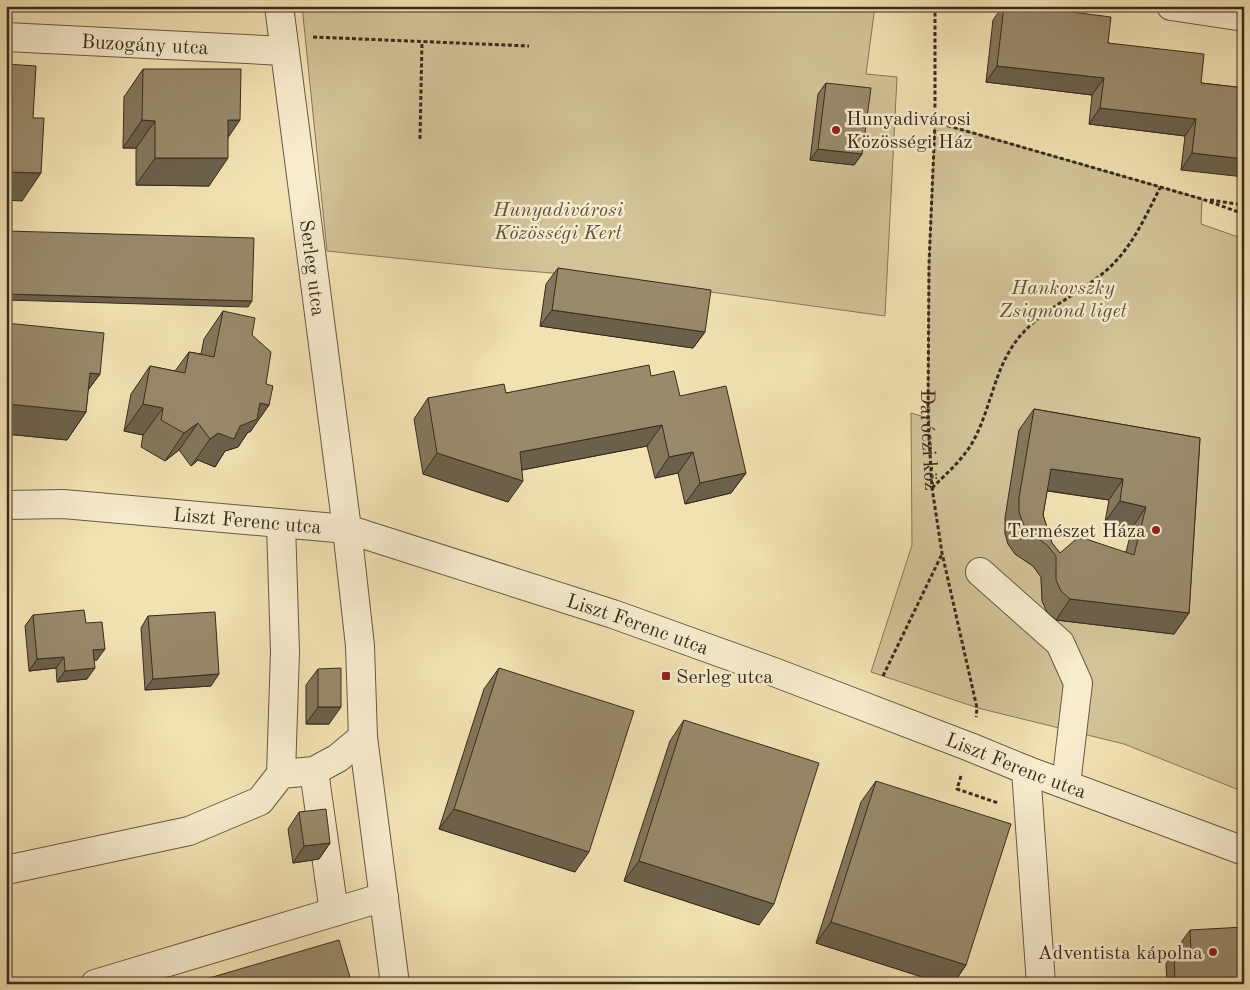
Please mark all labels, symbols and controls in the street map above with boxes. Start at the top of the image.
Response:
street label: Buzogány utca [81,33,209,59]
place label: Hunyadivárosi Közösségi Ház [846,110,973,153]
marker: Hunyadivárosi Közösségi Ház [830,124,842,136]
park label: Hunyadivárosi Közösségi Kert [492,201,623,244]
street label: Serleg utca [295,219,327,318]
park label: Hankovszky Zsigmond liget [999,279,1128,322]
street label: Daróczi köz [916,389,940,491]
street label: Liszt Ferenc utca [172,506,322,539]
place label: Természet Háza [1007,522,1146,542]
marker: Természet Háza [1150,524,1162,536]
street label: Liszt Ferenc utca [564,592,711,660]
place label: Serleg utca [676,668,773,688]
marker: Serleg utca [660,670,672,682]
street label: Liszt Ferenc utca [942,731,1089,803]
place label: Adventista kápolna [1037,944,1203,964]
marker: Adventista kápolna [1207,946,1219,958]

